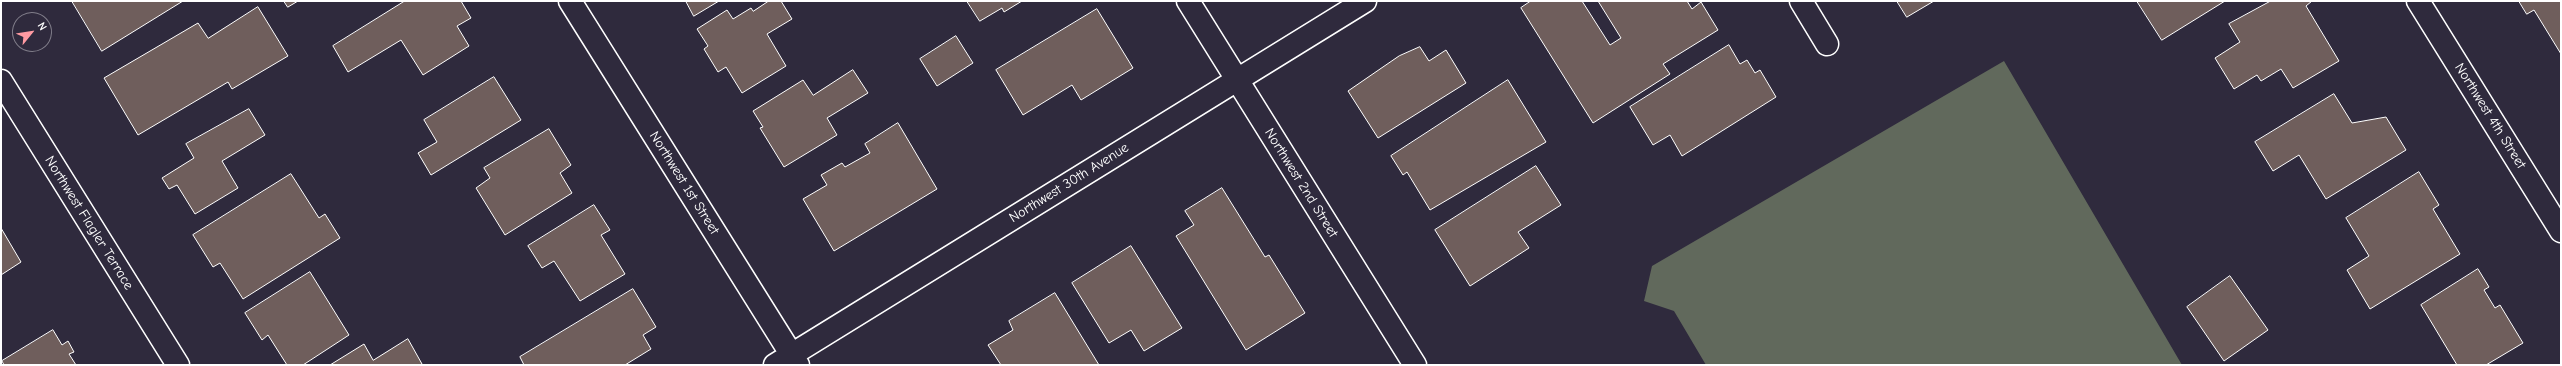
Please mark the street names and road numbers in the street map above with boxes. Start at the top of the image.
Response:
street label: Northwest 4th Street [2451,60,2529,172]
street label: Northwest 2nd Street [1261,125,1341,241]
street label: Northwest 1st Street [645,128,723,238]
street label: Northwest 30th Avenue [1006,139,1132,227]
street label: Northwest Flagler Terrace [41,153,137,293]

